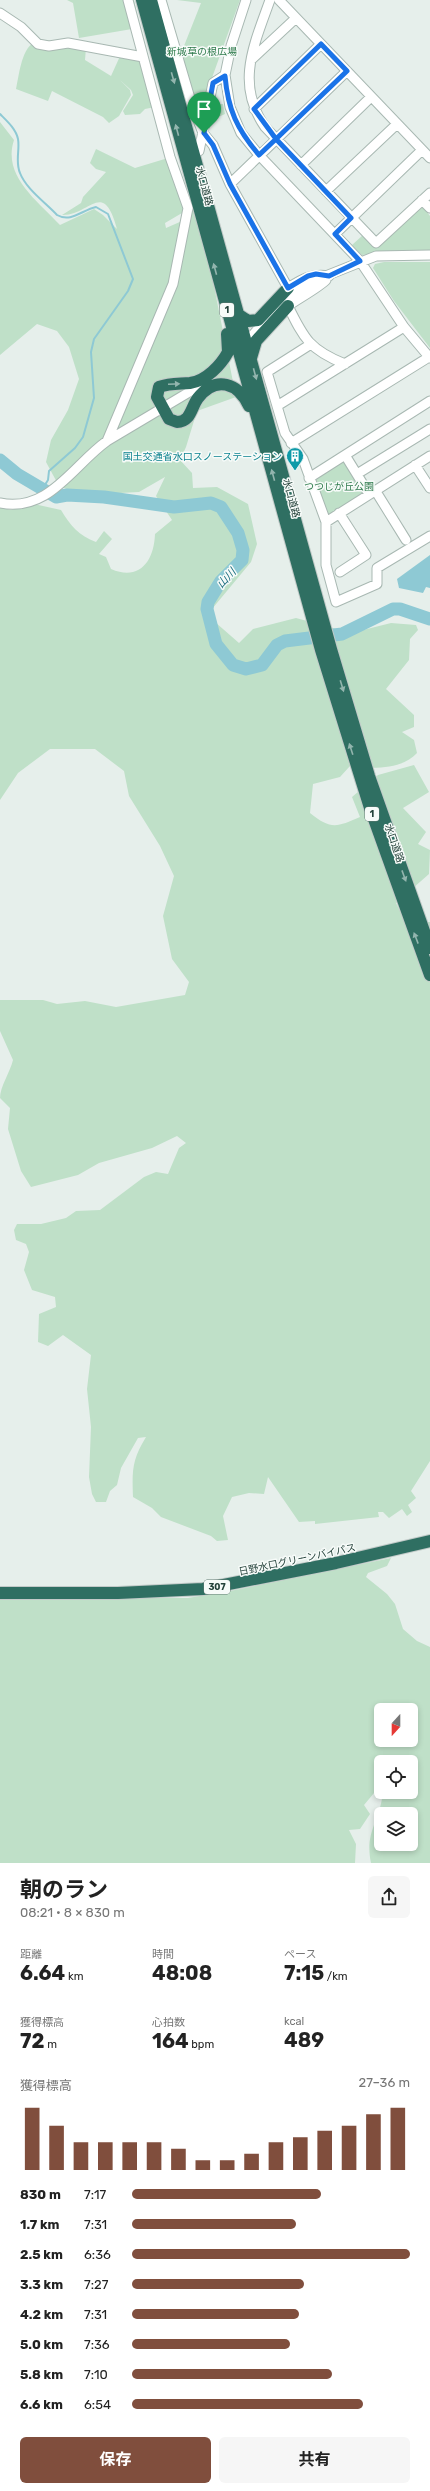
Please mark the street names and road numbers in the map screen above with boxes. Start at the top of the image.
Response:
street label: 水口道路 [193,165,215,207]
road number: 1 [220,303,234,317]
street label: 水口道路 [280,477,302,519]
road number: 1 [365,807,379,821]
street label: 水口道路 [382,822,406,864]
street label: 日野水口グリーンバイパス [238,1542,357,1578]
road number: 307 [204,1580,230,1594]

